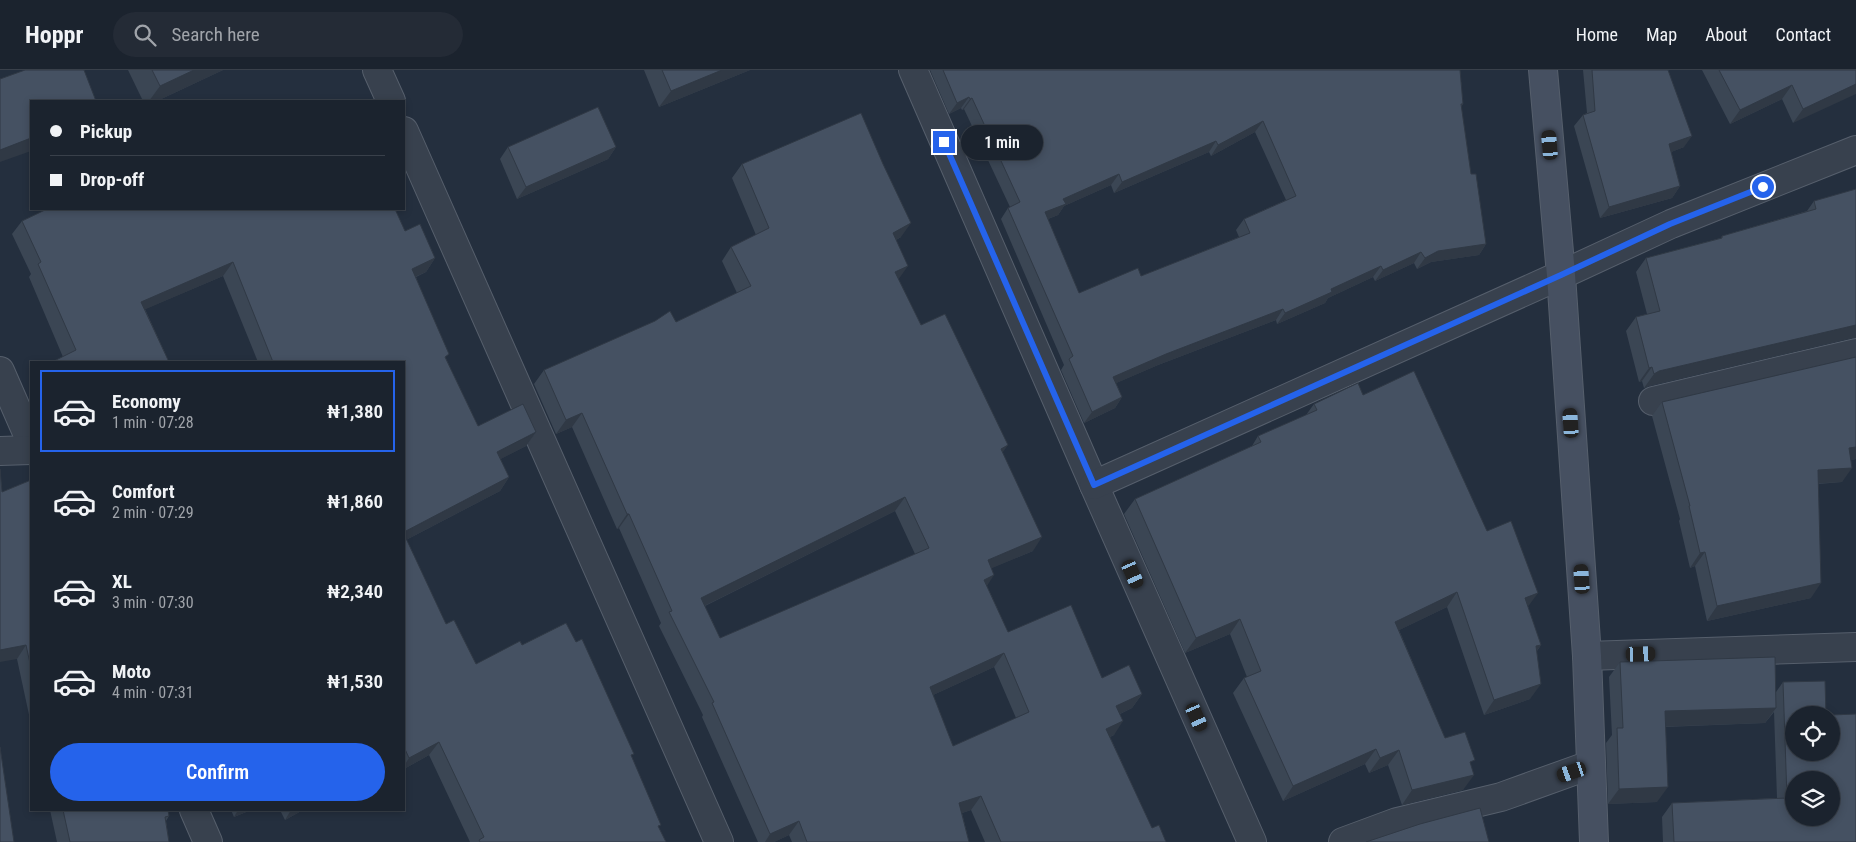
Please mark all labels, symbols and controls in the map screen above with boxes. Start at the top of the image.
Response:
search box [113,12,463,57]
text: Hoppr [25,21,83,49]
icon: search [131,21,159,49]
text: Search here [171,23,260,46]
text: Home [1576,24,1618,45]
text: Map [1646,24,1677,45]
text: About [1705,24,1747,45]
text: Contact [1775,24,1831,45]
text: Pickup [80,120,132,143]
callout: 1 min [962,124,1044,160]
car [1541,129,1558,161]
route end [933,131,955,153]
text: 1 min [984,133,1020,152]
text: Drop-off [80,168,144,191]
route start [1752,176,1774,198]
icon: car [52,389,97,434]
text: Economy [112,390,181,413]
text: ₦1,380 [327,400,383,423]
car [1562,408,1579,438]
text: 1 min · 07:28 [112,413,194,432]
icon: car [52,479,97,524]
text: Comfort [112,480,175,503]
text: ₦1,860 [327,490,383,513]
text: 2 min · 07:29 [112,503,194,522]
car [1120,557,1145,591]
car [1573,564,1590,594]
icon: car [52,569,97,614]
text: XL [112,570,132,593]
text: ₦2,340 [327,580,383,603]
text: 3 min · 07:30 [112,593,194,612]
car [1625,646,1656,662]
icon: car [52,659,97,704]
text: Moto [112,660,151,683]
text: ₦1,530 [327,670,383,693]
text: 4 min · 07:31 [112,683,194,702]
car [1184,700,1209,734]
map controls [1785,706,1840,826]
button: locate [1785,706,1840,761]
button: Confirm [50,743,385,801]
car [1555,760,1588,784]
button: layers [1785,771,1840,826]

